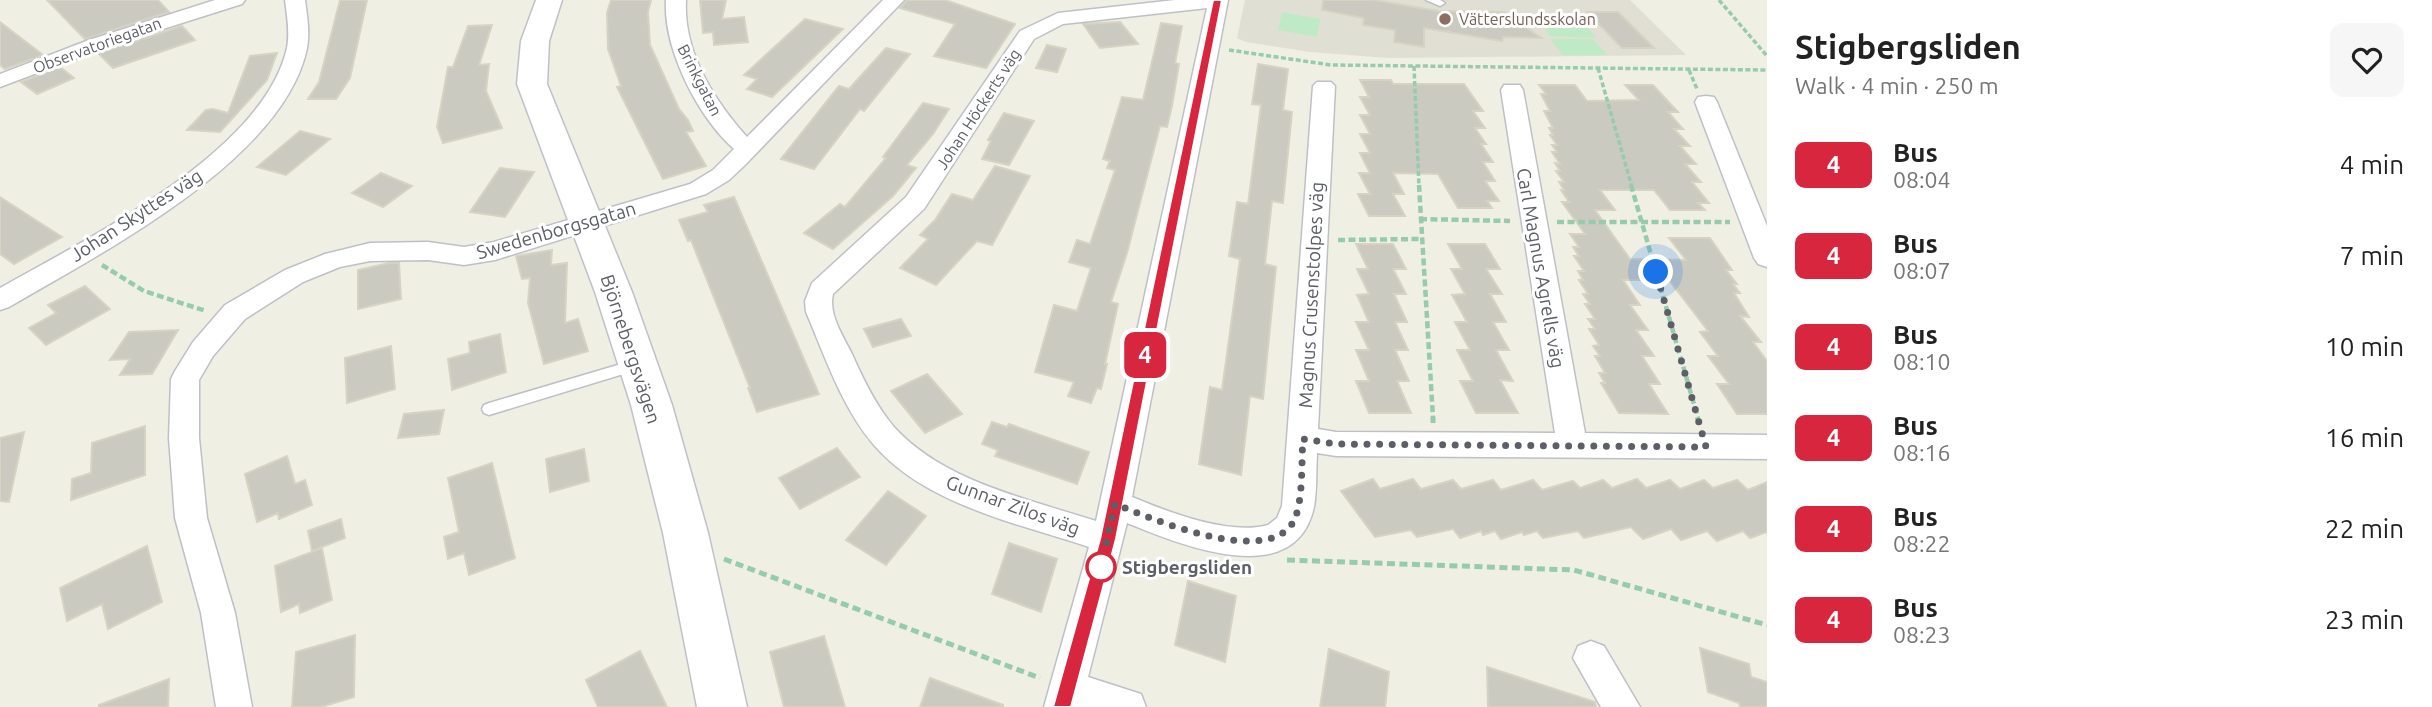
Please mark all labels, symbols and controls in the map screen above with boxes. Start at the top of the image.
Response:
place label: Vätterslundsskolan [1459,10,1596,28]
marker: Vätterslundsskolan [1437,11,1453,27]
street label: Observatoriegatan [30,13,164,77]
button: heart [2330,23,2404,97]
text: Stigbergsliden [1795,28,2021,65]
street label: Brinkgatan [674,41,726,119]
street label: Johan Höckerts väg [932,45,1024,173]
text: Walk · 4 min · 250 m [1795,73,1999,98]
text: Bus [1893,138,1938,167]
text: 4 min [2340,150,2404,179]
text: 4 [1827,151,1840,178]
street label: Johan Skyttes väg [66,164,206,266]
street label: Carl Magnus Agrells väg [1513,166,1569,370]
text: 08:04 [1893,167,1951,192]
street label: Magnus Crusenstolpes väg [1294,181,1328,409]
street label: Swedenborgsgatan [474,197,638,263]
text: Bus [1893,229,1938,258]
text: 7 min [2340,241,2404,270]
text: 4 [1827,242,1840,269]
your location [1638,254,1673,289]
text: 08:07 [1893,258,1951,283]
street label: Björnebergsvägen [597,272,665,426]
text: Bus [1893,320,1938,349]
line badge: 4 [1122,332,1168,378]
text: 10 min [2325,332,2404,361]
text: 4 [1827,333,1840,360]
text: 4 [1138,341,1152,368]
text: 08:10 [1893,349,1951,374]
text: Bus [1893,411,1938,440]
text: 16 min [2325,423,2404,452]
text: 4 [1827,424,1840,451]
text: 08:16 [1893,440,1951,465]
street label: Gunnar Zilos väg [943,471,1083,539]
text: Bus [1893,502,1938,531]
text: 22 min [2325,514,2404,543]
text: 4 [1827,515,1840,542]
text: 08:22 [1893,531,1951,556]
marker: Stigbergsliden [1086,552,1116,582]
place label: Stigbergsliden [1122,556,1252,578]
text: Bus [1893,593,1938,622]
text: 23 min [2325,605,2404,634]
text: 4 [1827,606,1840,633]
text: 08:23 [1893,622,1951,647]

